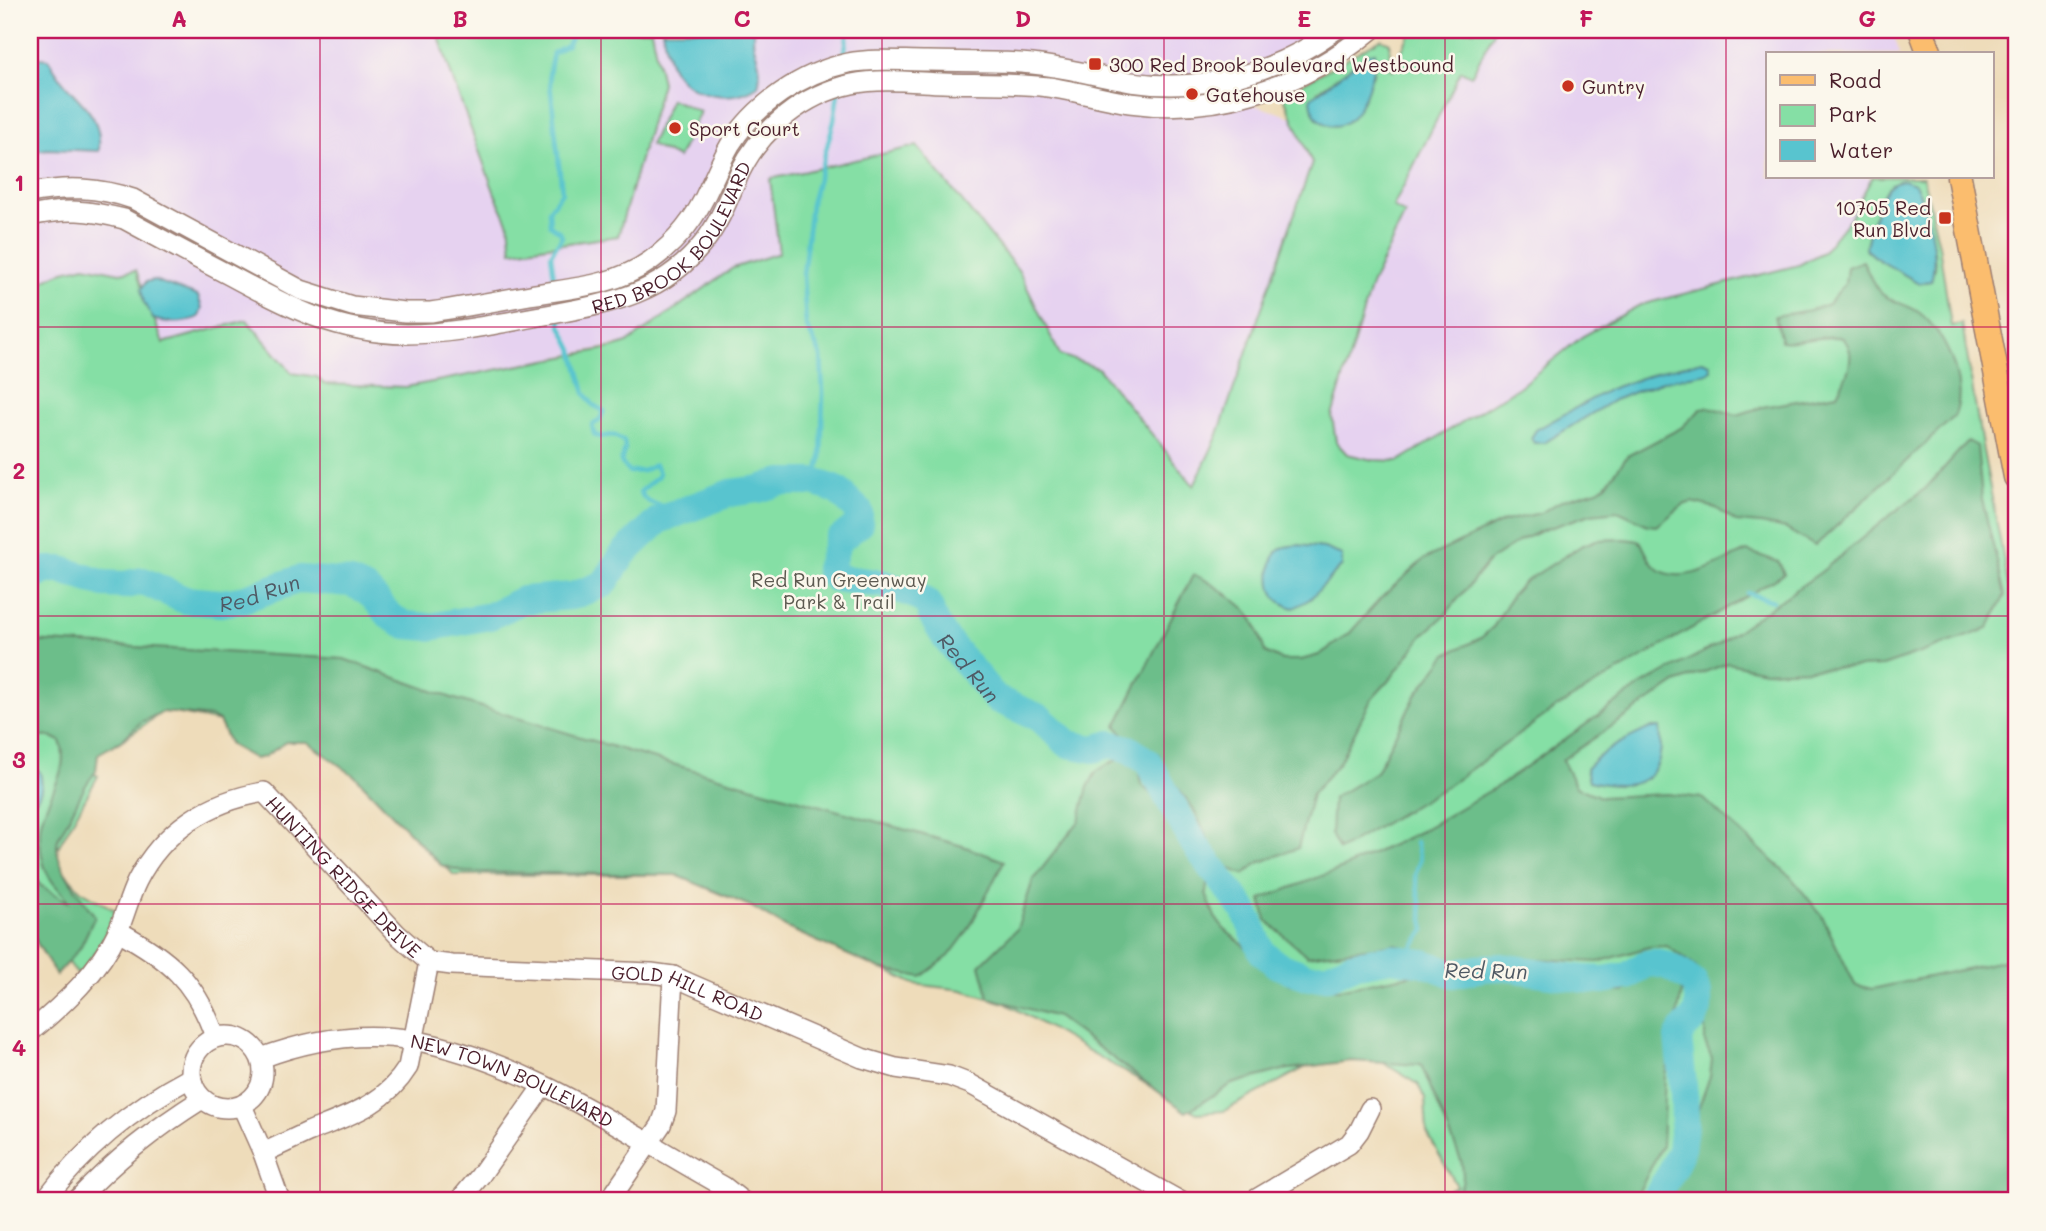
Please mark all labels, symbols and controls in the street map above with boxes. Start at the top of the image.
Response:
text: A [171,3,187,33]
text: B [452,3,468,33]
text: C [733,3,751,33]
text: D [1015,3,1031,33]
text: E [1297,3,1311,33]
text: F [1579,3,1593,33]
text: G [1858,3,1876,33]
place label: 300 Red Brook Boulevard Westbound [1109,52,1454,77]
legend [1766,52,1994,178]
marker: 300 Red Brook Boulevard Westbound [1087,56,1103,72]
text: Road [1829,66,1881,93]
place label: Guntry [1582,74,1645,99]
marker: Guntry [1560,78,1576,94]
place label: Gatehouse [1206,82,1305,107]
marker: Gatehouse [1184,86,1200,102]
text: Park [1829,100,1877,127]
place label: Sport Court [689,116,800,141]
marker: Sport Court [667,120,683,136]
text: Water [1829,136,1893,163]
street label: RED BROOK BOULEVARD [589,156,756,318]
text: 1 [14,167,24,197]
place label: 10705 Red Run Blvd [1835,195,1931,242]
marker: 10705 Red Run Blvd [1937,210,1953,226]
text: 2 [13,455,25,485]
water label: Red Run [217,567,303,617]
park label: Red Run Greenway Park & Trail [751,567,927,614]
water label: Red Run [933,627,1006,708]
text: 3 [12,744,26,774]
street label: HUNTING RIDGE DRIVE [261,790,427,963]
water label: Red Run [1444,956,1528,984]
street label: GOLD HILL ROAD [611,959,768,1027]
street label: NEW TOWN BOULEVARD [409,1027,618,1133]
text: 4 [12,1032,26,1062]

